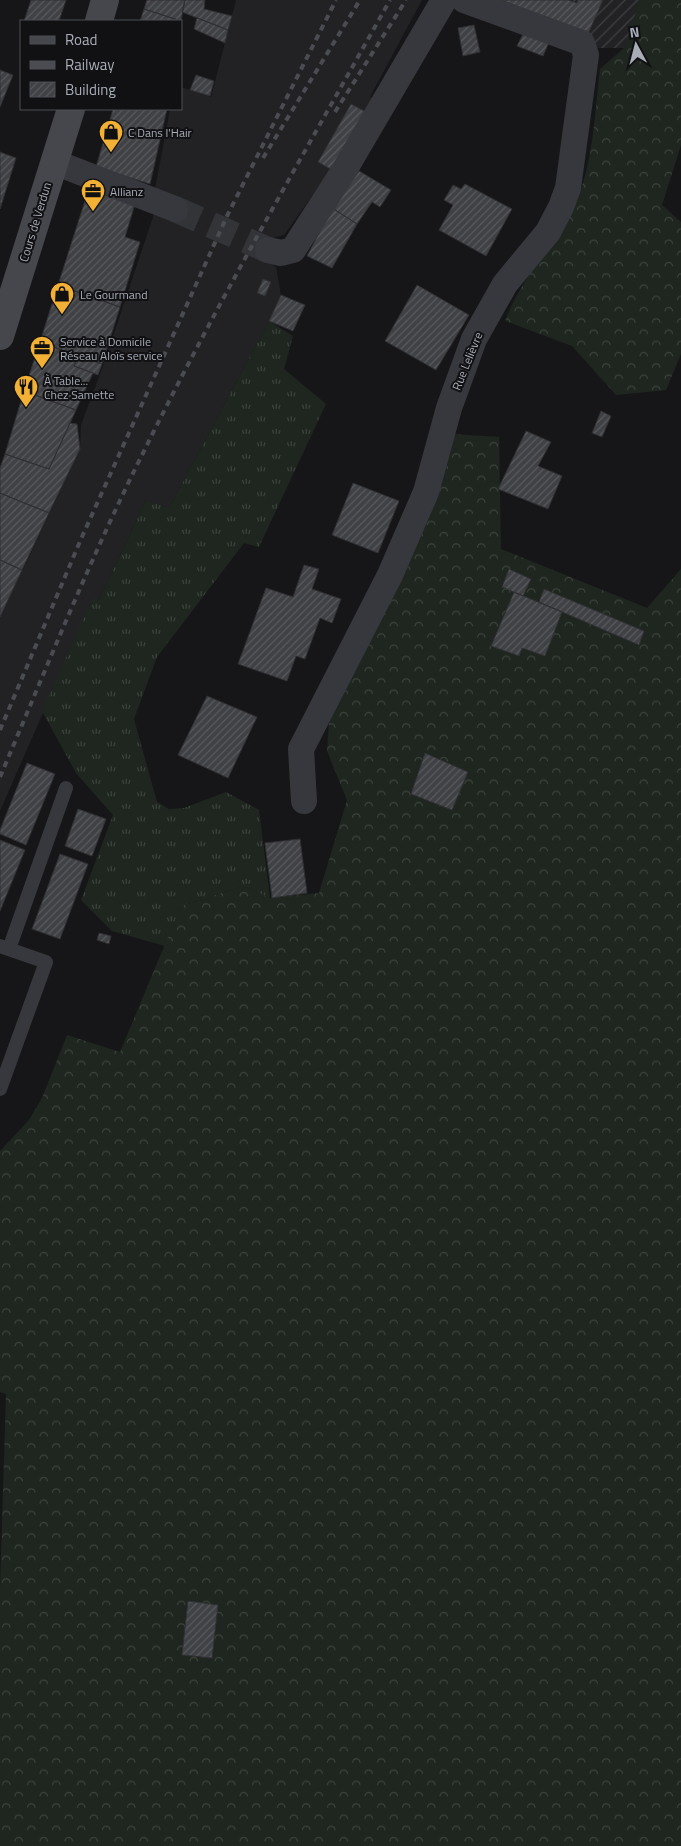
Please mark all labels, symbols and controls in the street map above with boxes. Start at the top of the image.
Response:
legend [20,20,182,110]
north arrow [611,20,661,70]
text: N [628,21,640,43]
text: Road [65,28,97,51]
text: Railway [65,53,115,76]
text: Building [65,78,116,101]
shop icon: C Dans l'Hair [98,119,124,153]
place label: C Dans l'Hair [128,123,192,142]
office icon: Allianz [80,178,106,212]
street label: Cours de Verdun [14,180,56,264]
place label: Allianz [110,182,143,201]
shop icon: Le Gourmand [49,281,75,315]
place label: Le Gourmand [80,285,147,304]
street label: Rue Lelièvre [447,329,487,393]
place label: Service à Domicile Réseau Aloïs service [60,332,163,365]
office icon: Service à Domicile Réseau Aloïs service [29,335,55,369]
place label: À Table... Chez Samette [44,371,114,404]
restaurant icon: À Table... Chez Samette [13,374,39,408]

